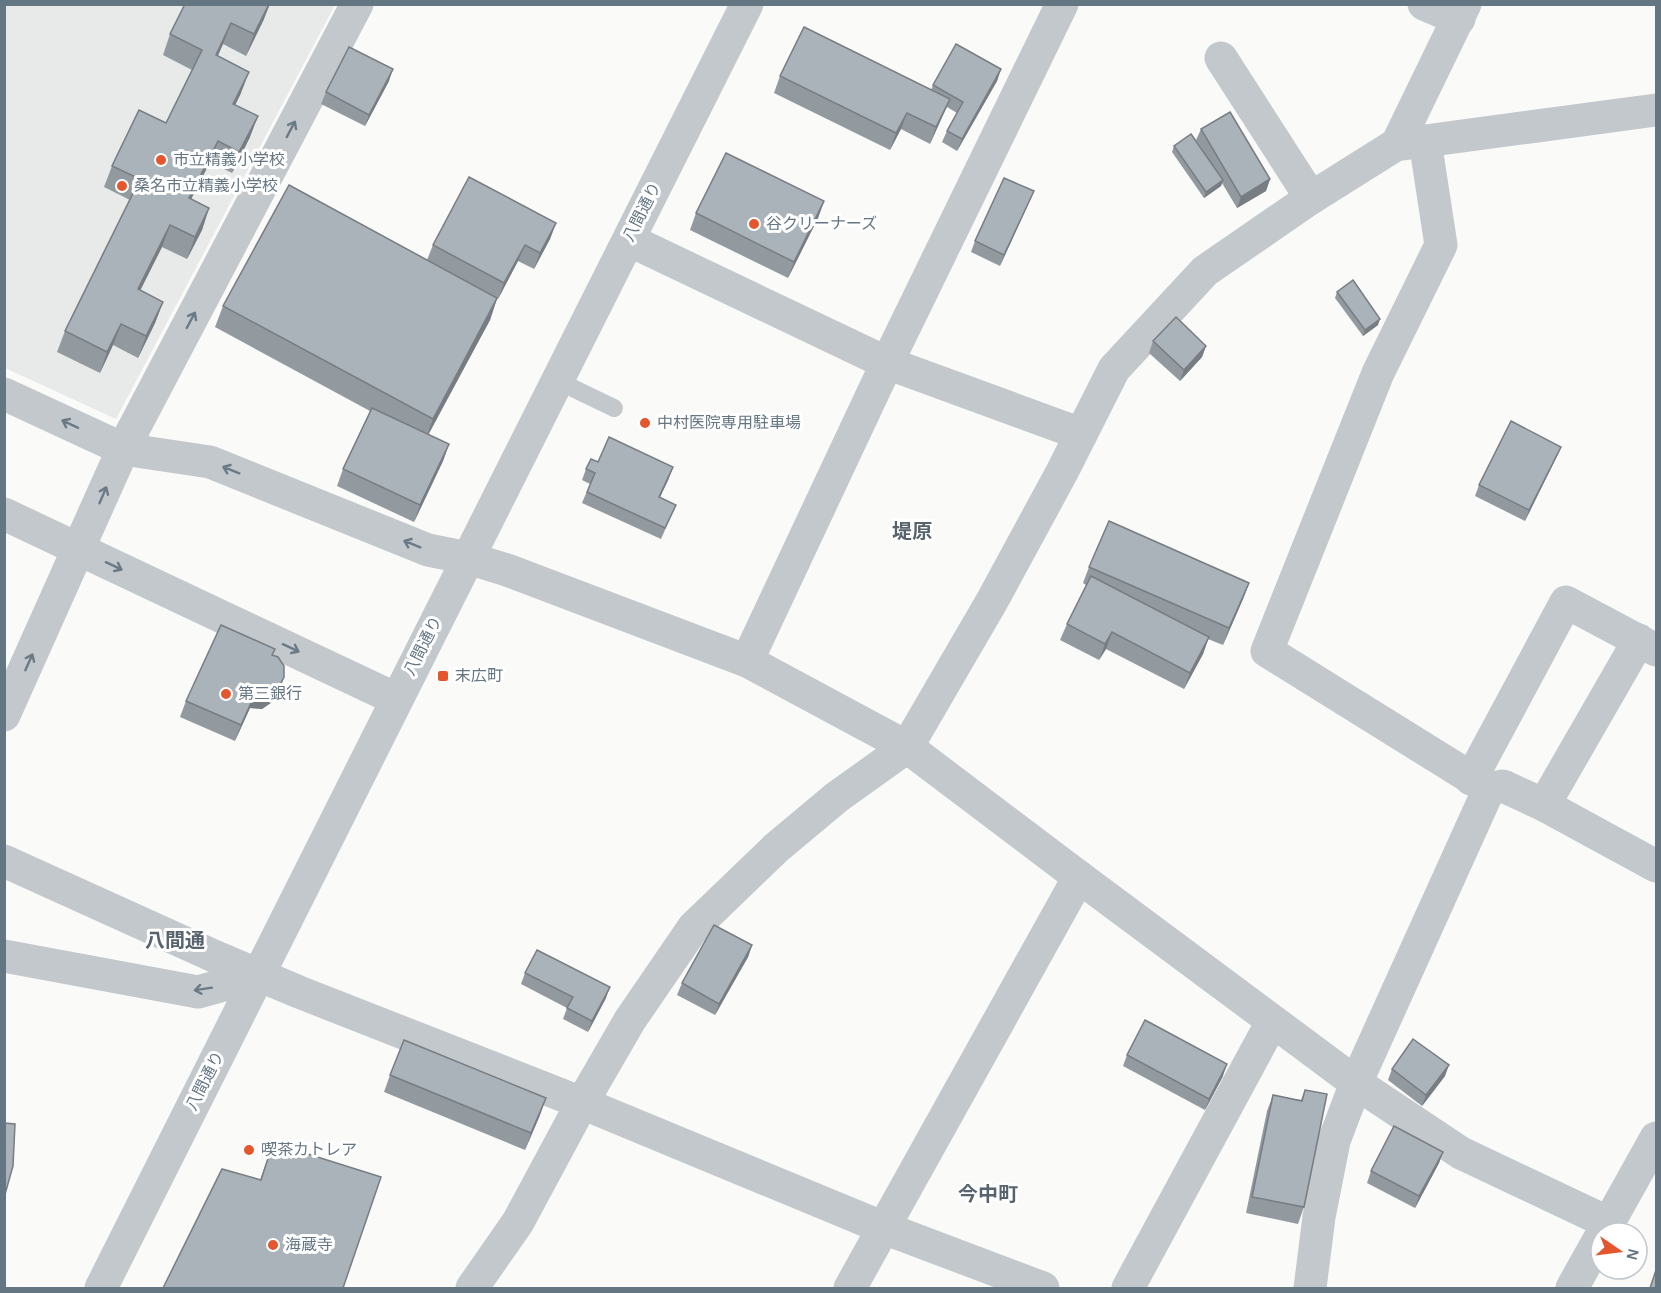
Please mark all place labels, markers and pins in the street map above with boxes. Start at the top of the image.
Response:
place label: 市立精義小学校 [173,151,285,168]
marker: 市立精義小学校 [154,153,168,167]
place label: 桑名市立精義小学校 [134,177,278,194]
marker: 桑名市立精義小学校 [115,179,129,193]
place label: 谷クリーナーズ [766,215,877,232]
marker: 谷クリーナーズ [747,217,761,231]
place label: 中村医院専用駐車場 [657,414,801,431]
marker: 中村医院専用駐車場 [638,416,652,430]
place label: 末広町 [455,668,503,684]
marker: 末広町 [436,669,450,683]
place label: 第三銀行 [238,685,302,702]
marker: 第三銀行 [219,687,233,701]
place label: 喫茶カトレア [261,1142,357,1158]
marker: 喫茶カトレア [242,1143,256,1157]
place label: 海蔵寺 [285,1236,333,1253]
marker: 海蔵寺 [266,1238,280,1252]

